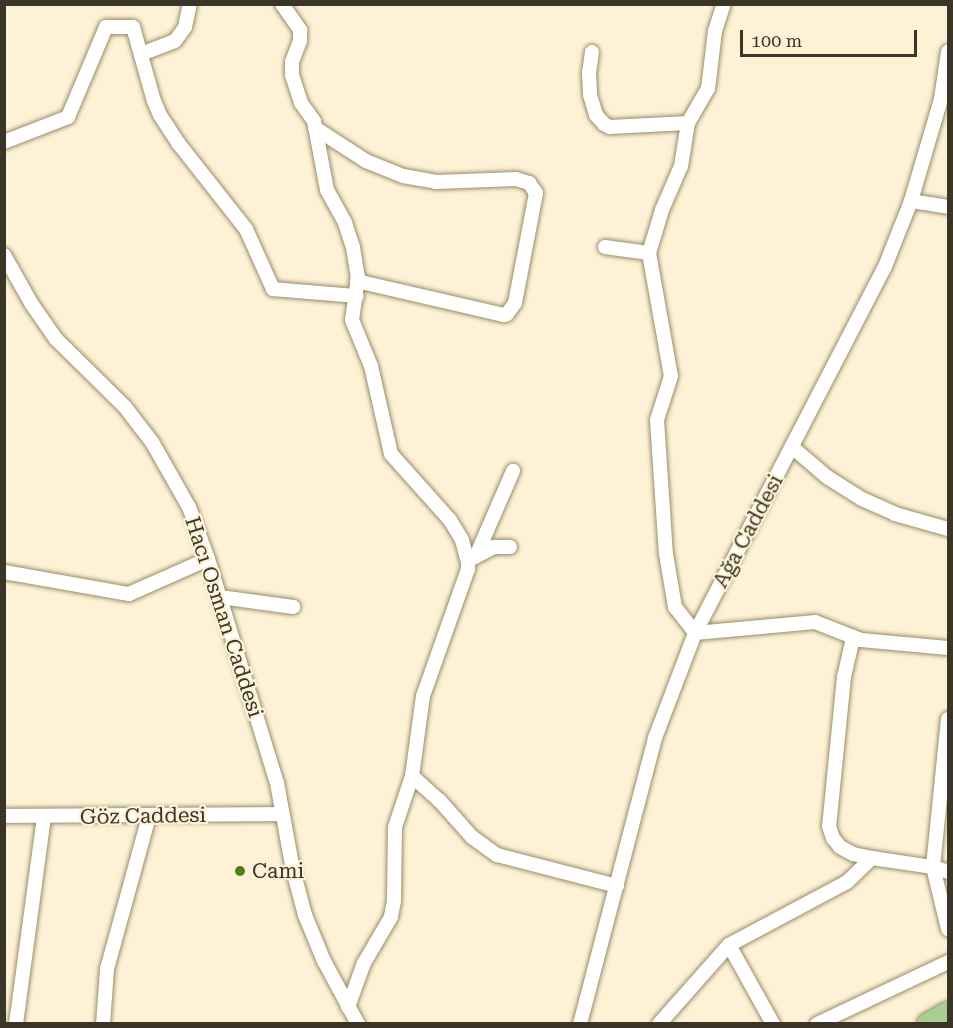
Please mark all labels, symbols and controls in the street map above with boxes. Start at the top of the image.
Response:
scale bar [743,18,920,56]
text: 100 m [751,30,802,51]
street label: Ağa Caddesi [708,470,788,592]
street label: Hacı Osman Caddesi [180,513,268,721]
street label: Göz Caddesi [80,802,206,830]
place label: Cami [252,858,304,884]
marker: Cami [233,864,247,878]

